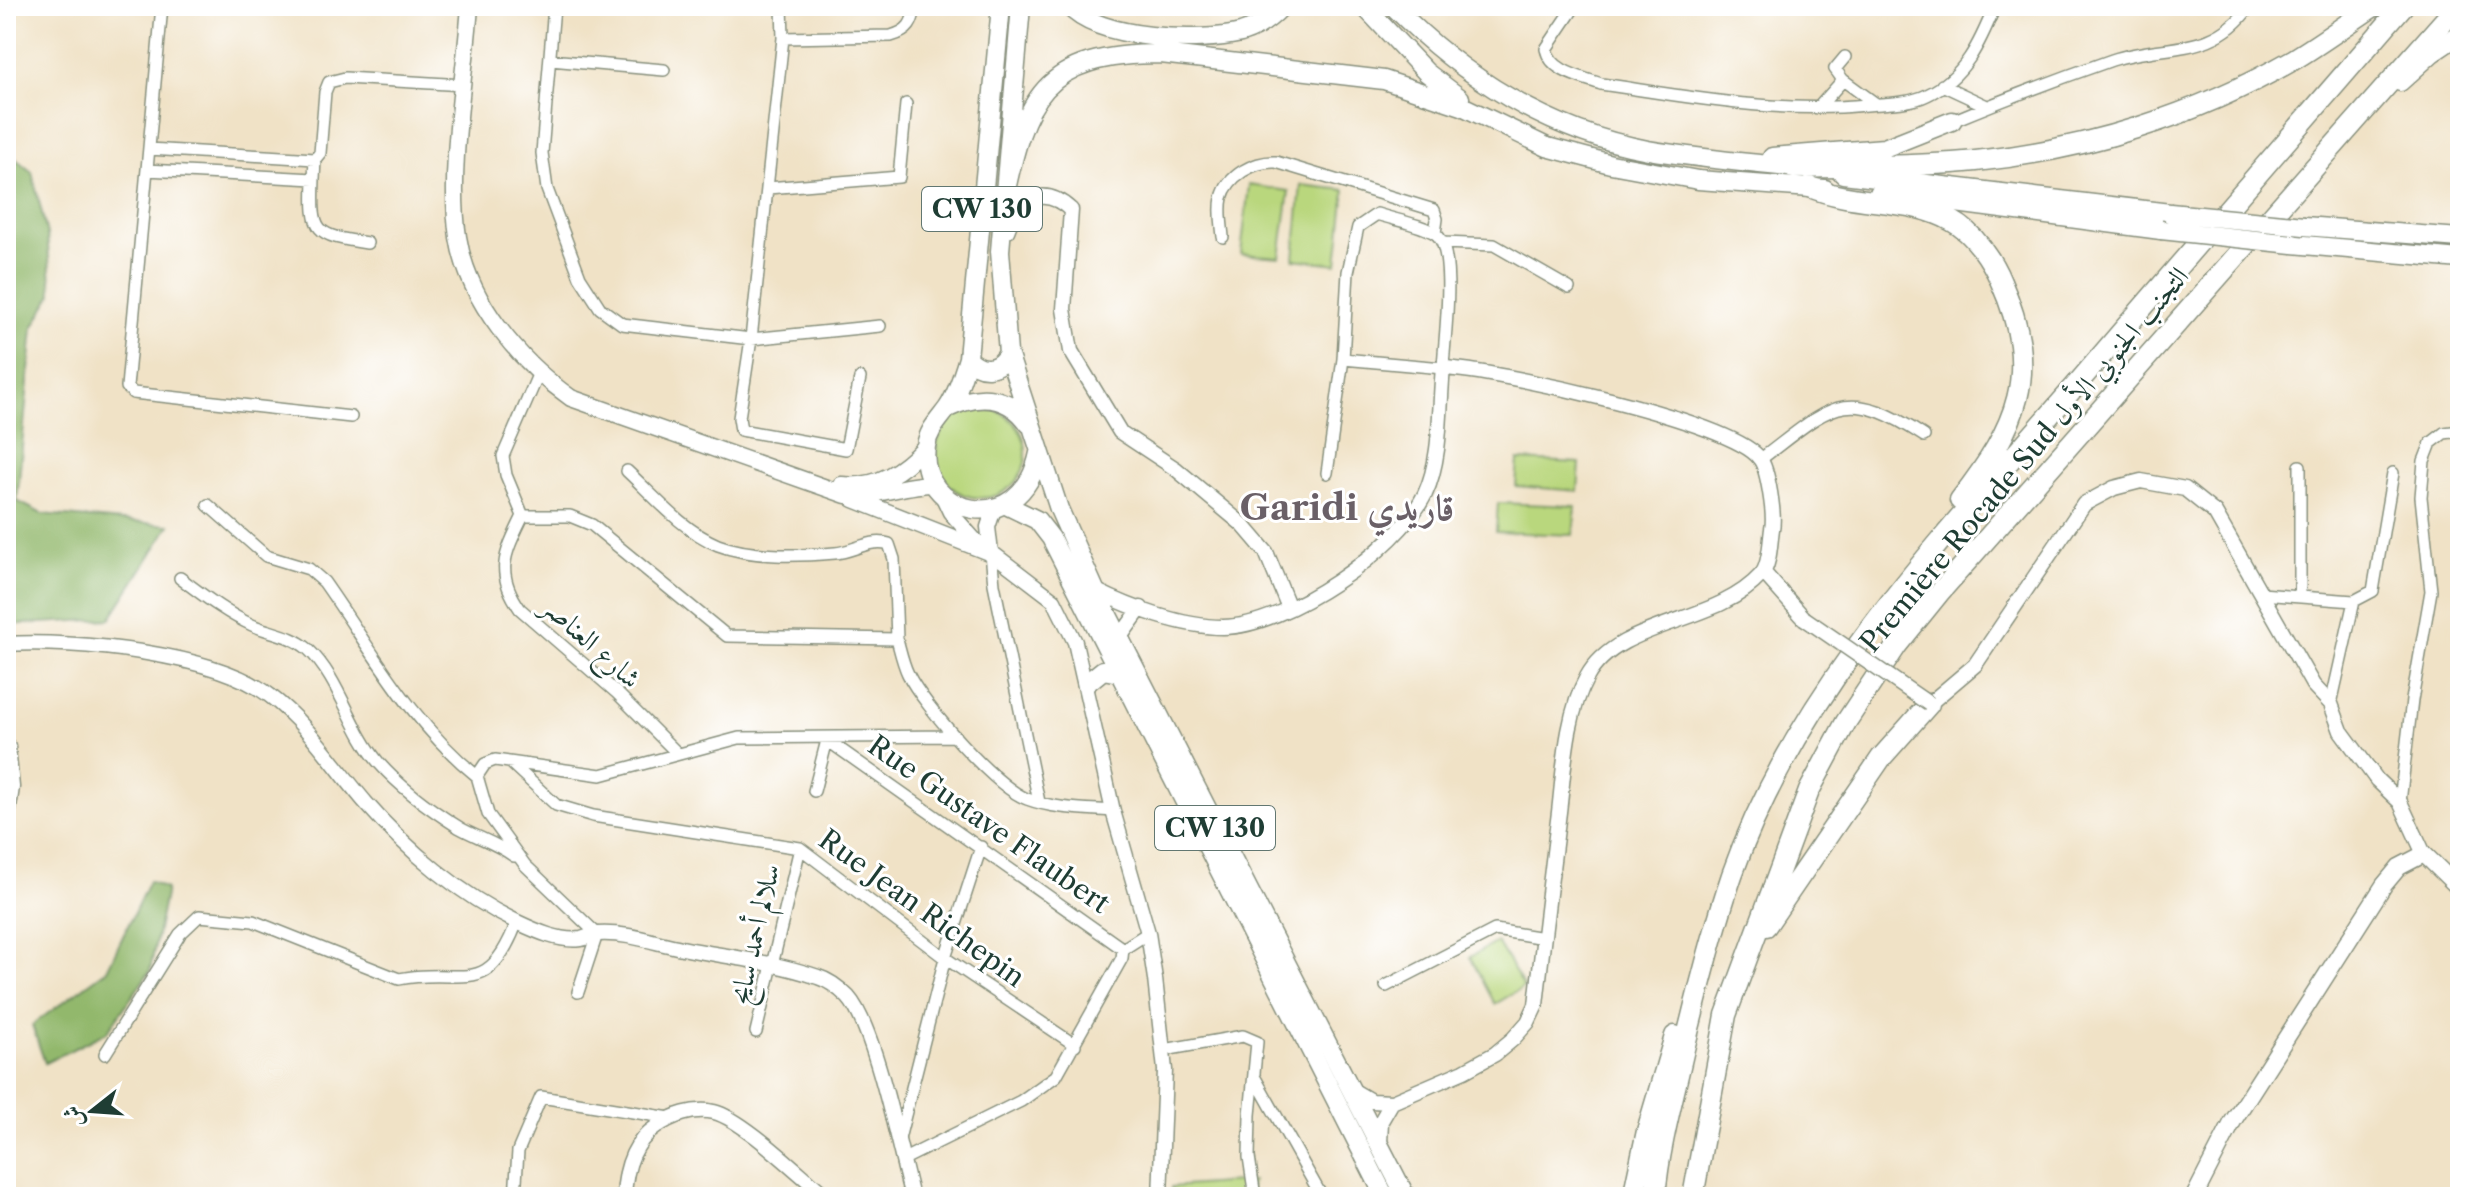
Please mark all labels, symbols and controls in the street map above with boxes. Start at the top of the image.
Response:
road number: CW 130 [922,187,1042,231]
street label: Première Rocade Sud التجنب الجنوبي الأول [1852,259,2200,662]
district label: Garidi قاريدي [1240,485,1454,537]
street label: شارع العناصر [529,587,648,700]
street label: Rue Gustave Flaubert [862,728,1116,920]
road number: CW 130 [1155,806,1275,850]
street label: Rue Jean Richepin [812,822,1032,994]
street label: سلالم أحمد سايح [719,860,794,1009]
north arrow [52,1071,132,1151]
text: ش [57,1102,89,1131]

